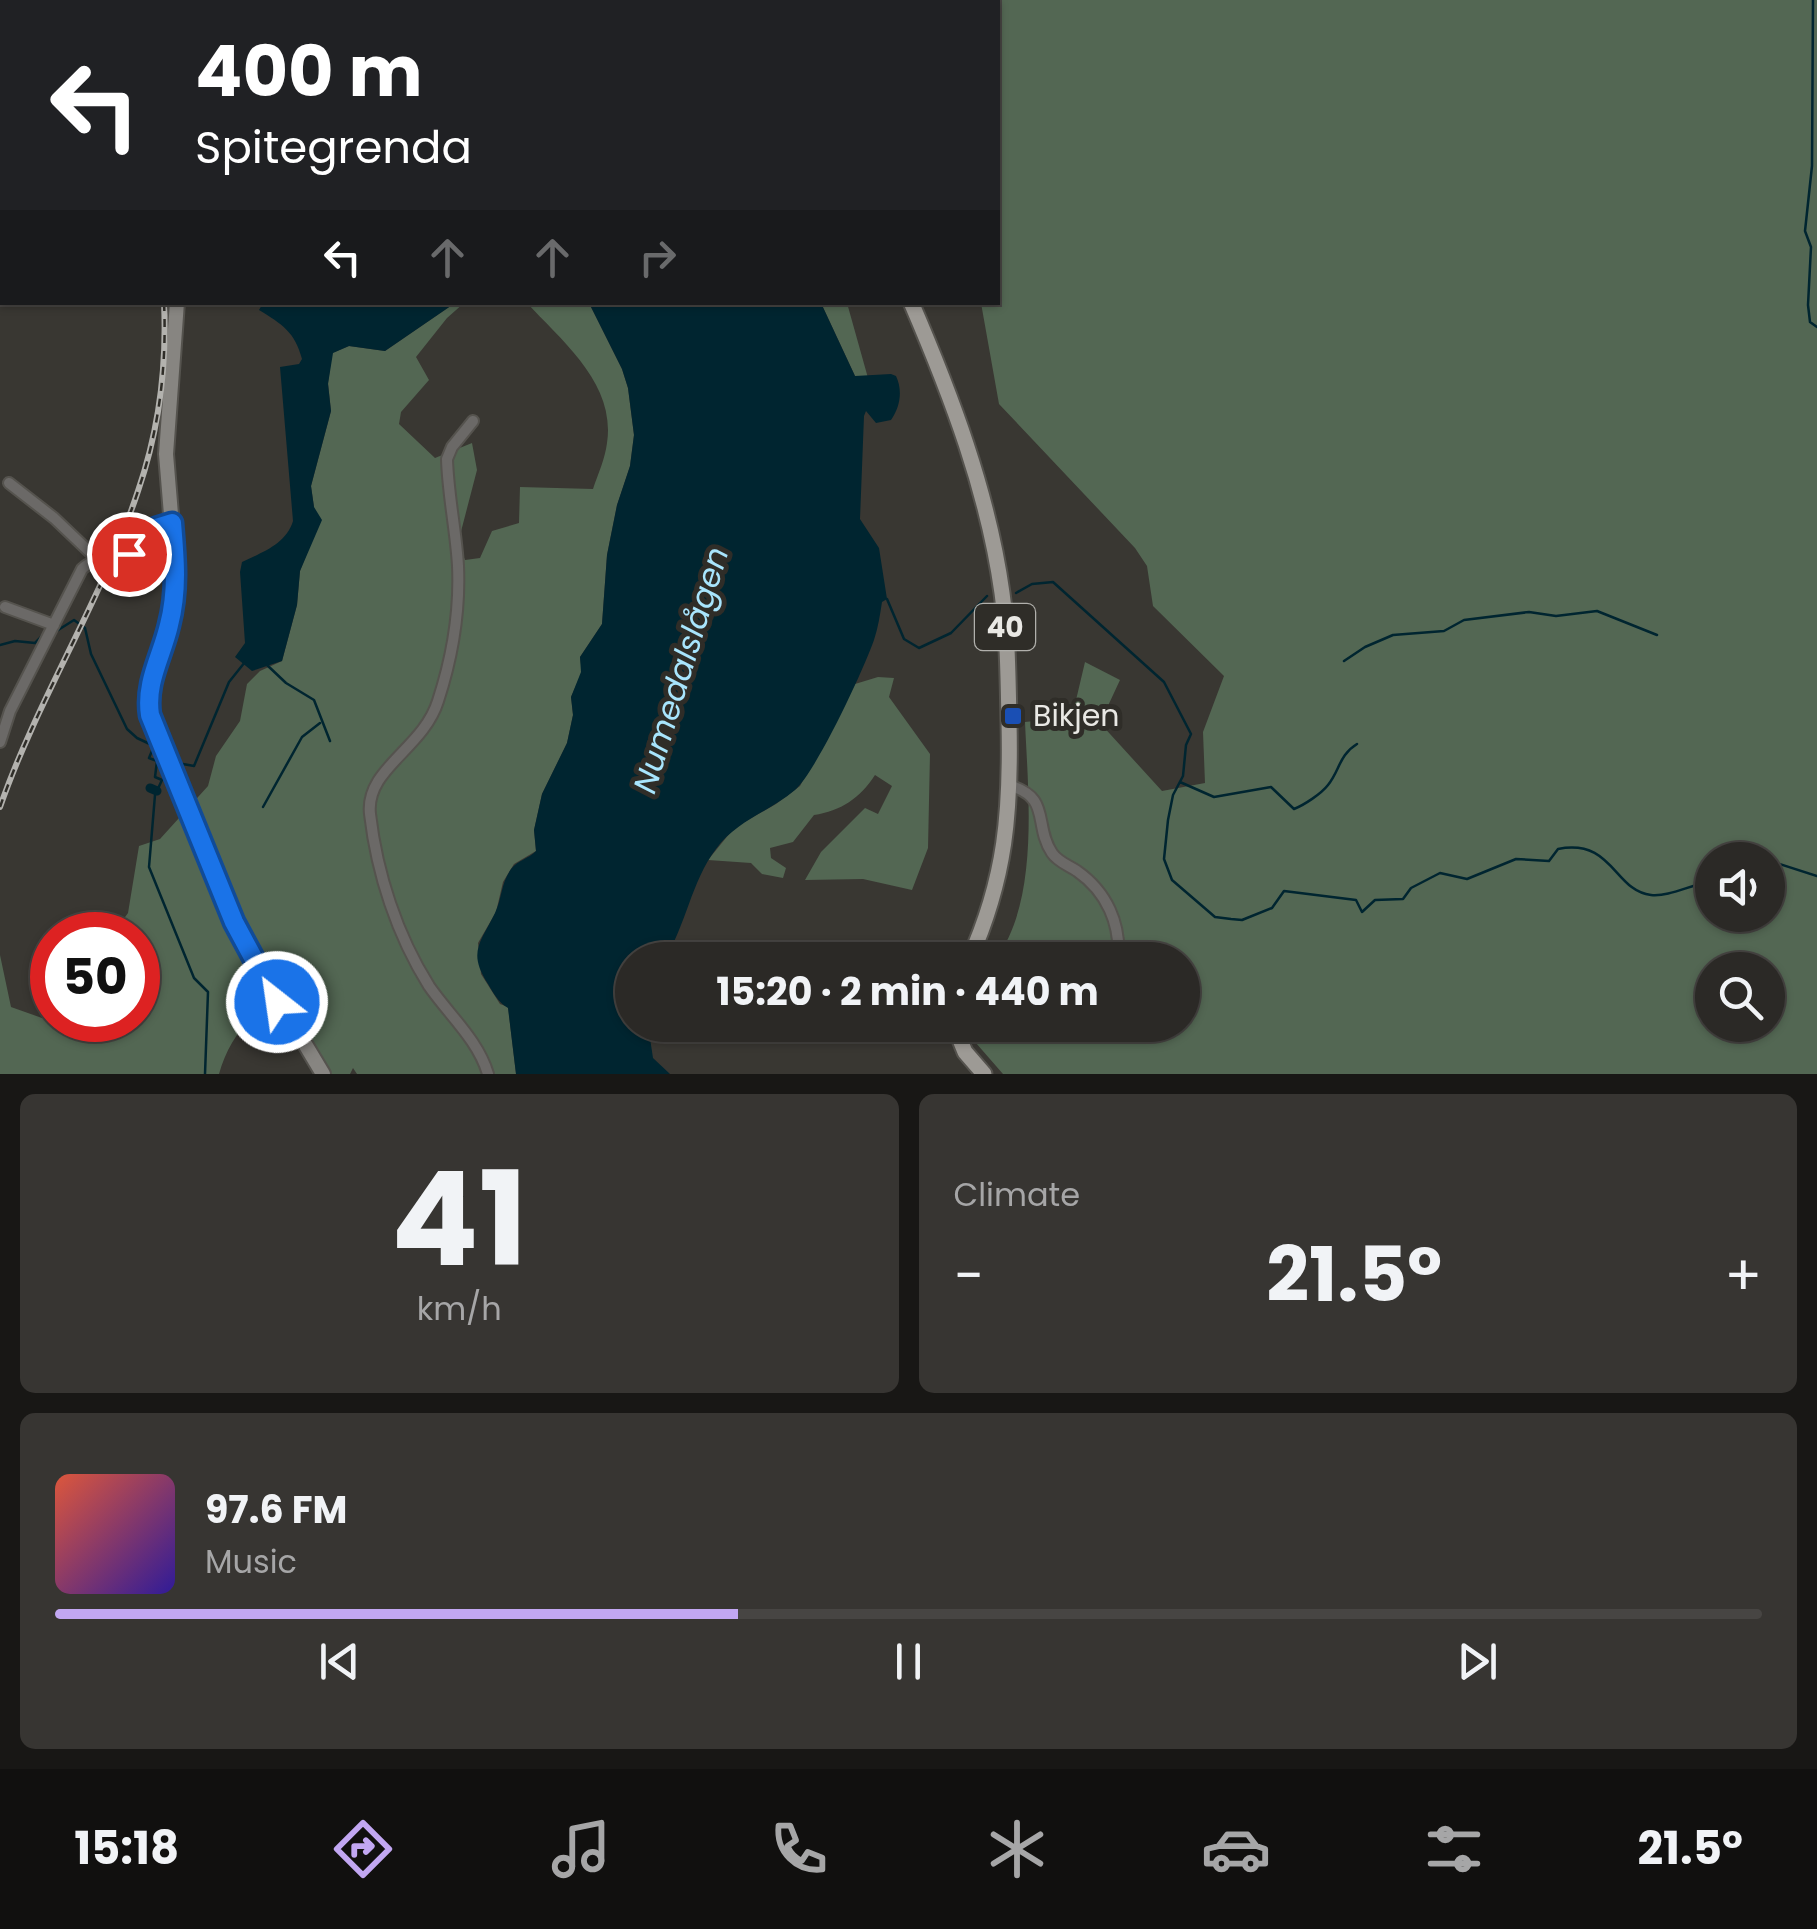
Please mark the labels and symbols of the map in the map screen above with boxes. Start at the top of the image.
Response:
pin [87,512,172,597]
water label: Numedalslågen [622,541,739,798]
road number: 40 [975,604,1035,650]
place label: Bikjen [1033,694,1119,737]
marker: Bikjen [1002,705,1024,727]
speed limit sign: 50 [30,912,160,1042]
position arrow [225,950,329,1054]

